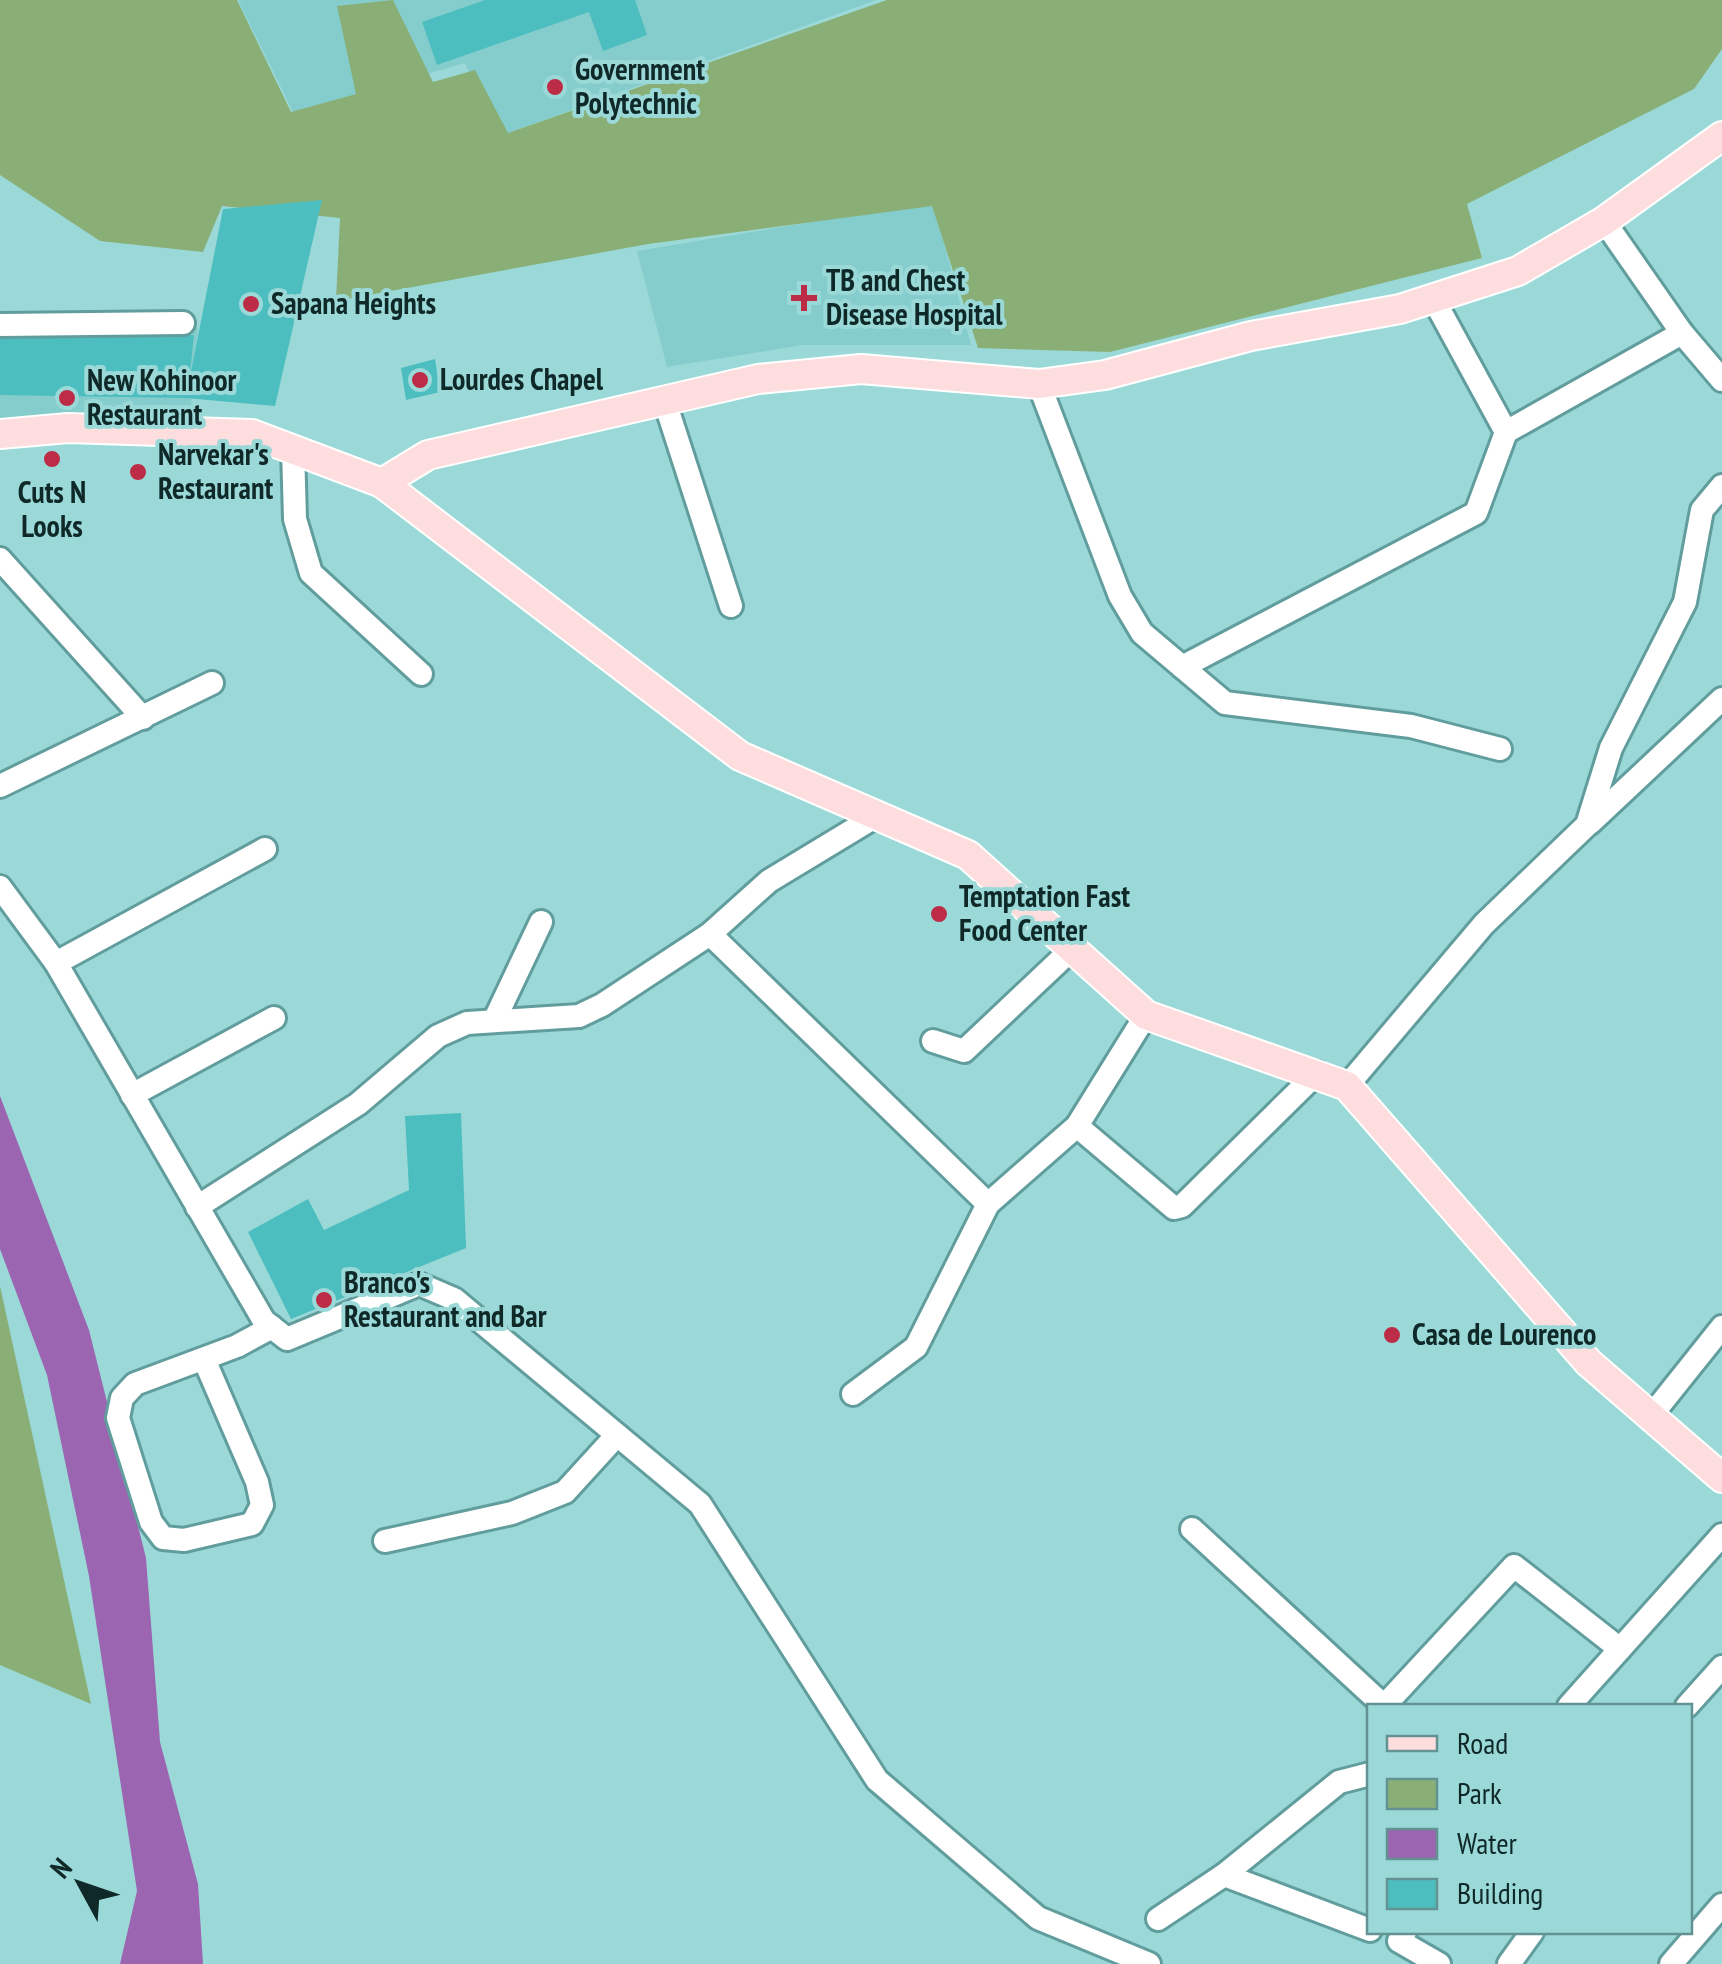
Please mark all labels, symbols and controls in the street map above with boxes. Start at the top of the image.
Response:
place label: Government Polytechnic [575,49,705,122]
marker: Government Polytechnic [544,76,566,98]
place label: TB and Chest Disease Hospital [826,260,1003,333]
place label: Sapana Heights [271,283,436,322]
marker: TB and Chest Disease Hospital [791,285,817,311]
marker: Sapana Heights [240,293,262,315]
place label: Lourdes Chapel [440,359,604,398]
place label: New Kohinoor Restaurant [87,360,237,433]
marker: Lourdes Chapel [409,369,431,391]
marker: New Kohinoor Restaurant [56,387,78,409]
place label: Narvekar's Restaurant [158,434,273,507]
marker: Cuts N Looks [41,448,63,470]
marker: Narvekar's Restaurant [127,461,149,483]
place label: Cuts N Looks [18,472,86,545]
place label: Temptation Fast Food Center [959,876,1130,949]
marker: Temptation Fast Food Center [928,903,950,925]
place label: Branco's Restaurant and Bar [344,1262,547,1335]
marker: Branco's Restaurant and Bar [313,1289,335,1311]
place label: Casa de Lourenco [1412,1314,1596,1353]
marker: Casa de Lourenco [1381,1324,1403,1346]
legend [1367,1704,1692,1934]
text: Road [1457,1723,1508,1762]
text: Park [1457,1773,1502,1812]
text: Water [1457,1823,1518,1862]
north arrow [30,1834,130,1934]
text: N [41,1850,79,1885]
text: Building [1457,1873,1543,1912]

